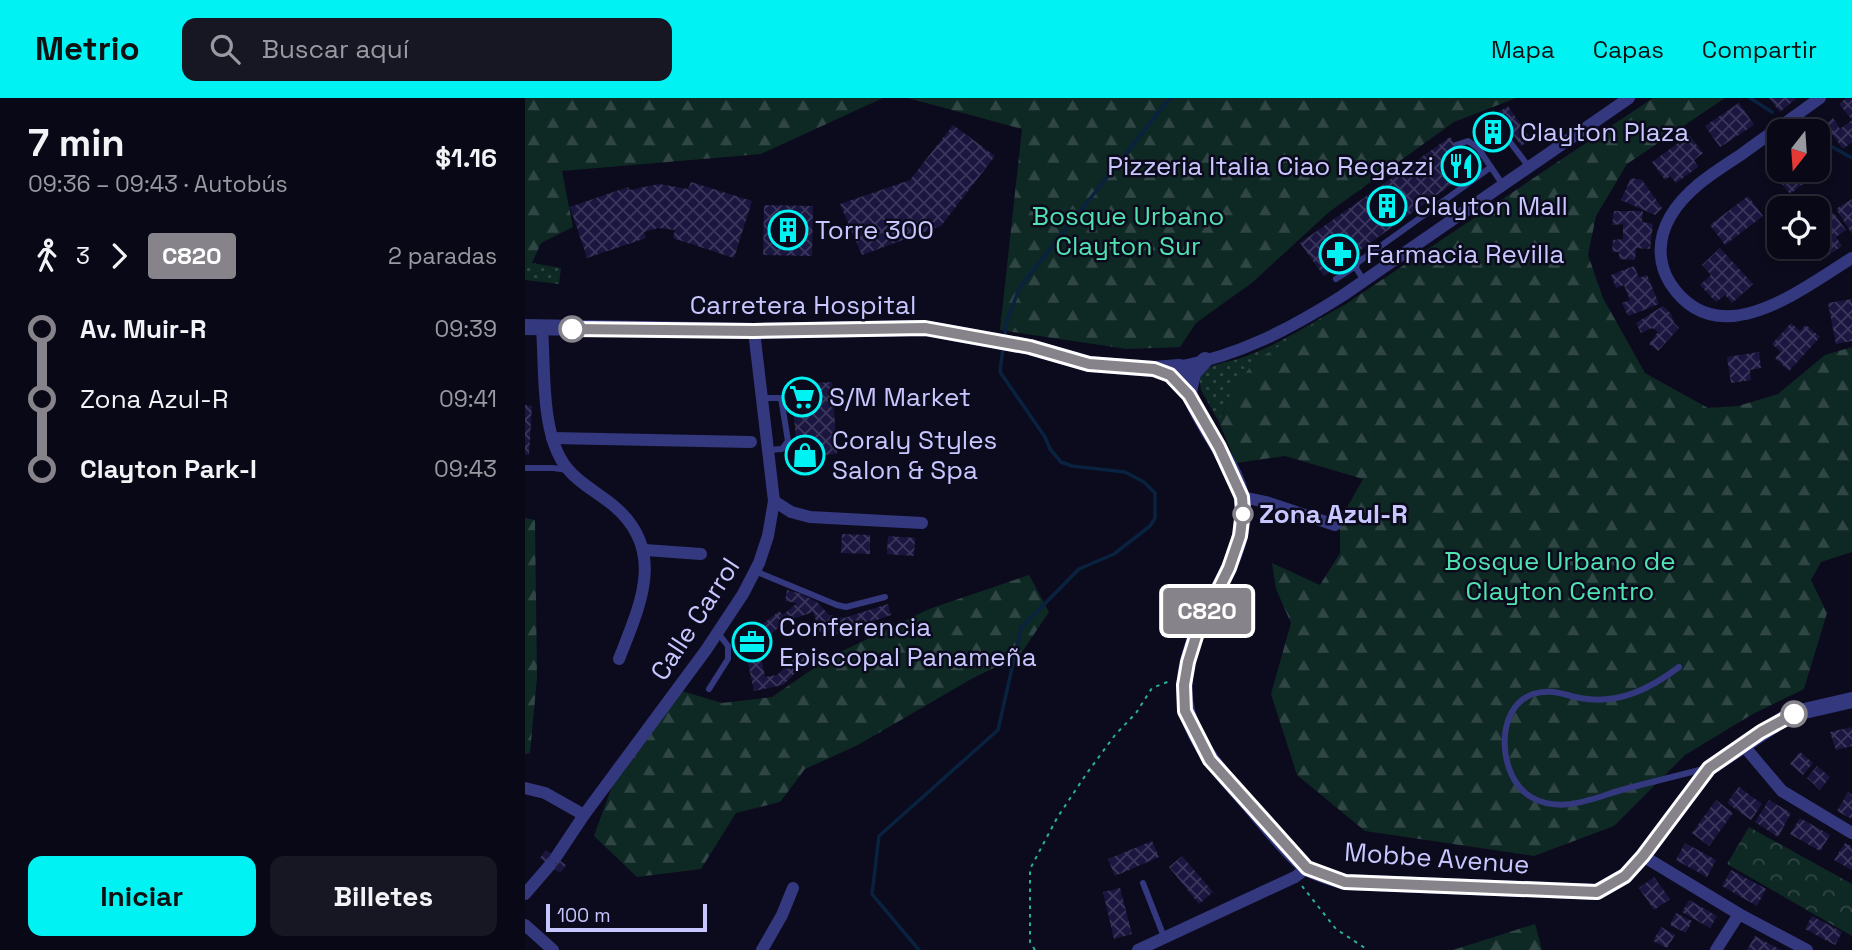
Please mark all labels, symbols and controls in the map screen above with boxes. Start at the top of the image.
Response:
search box [182,18,672,81]
text: Metrio [35,28,140,70]
icon: search [206,30,244,68]
text: Buscar aquí [262,32,409,66]
text: Mapa [1491,34,1555,65]
text: Capas [1593,34,1664,65]
text: Compartir [1702,34,1817,65]
building icon: Clayton Plaza [1472,111,1514,153]
place label: Clayton Plaza [1520,115,1689,149]
text: 7 min [28,119,125,167]
north arrow [1767,119,1831,182]
map controls [1767,119,1830,259]
text: $1.16 [435,141,497,175]
restaurant icon: Pizzeria Italia Ciao Regazzi [1440,145,1482,187]
place label: Pizzeria Italia Ciao Regazzi [1107,149,1434,183]
text: 09:36 – 09:43 · Autobús [28,169,288,199]
building icon: Clayton Mall [1366,185,1408,227]
place label: Clayton Mall [1414,189,1568,223]
button: locate [1767,196,1830,259]
park label: Bosque Urbano Clayton Sur [1032,199,1224,263]
building icon: Torre 300 [767,209,809,251]
place label: Torre 300 [815,213,934,247]
pharmacy icon: Farmacia Revilla [1318,233,1360,275]
icon: walk [28,237,66,275]
icon: forward [100,237,138,275]
place label: Farmacia Revilla [1366,237,1565,271]
text: C820 [162,240,222,271]
text: 3 [76,241,90,271]
text: 2 paradas [388,241,497,271]
street label: Carretera Hospital [690,288,916,322]
text: Av. Muir-R [80,312,207,346]
text: 09:39 [434,314,497,344]
unlabelled marker [559,316,585,342]
supermarket icon: S/M Market [781,376,823,418]
place label: S/M Market [829,380,971,414]
text: Zona Azul-R [80,382,228,416]
text: 09:41 [439,384,497,414]
place label: Coraly Styles Salon & Spa [832,423,997,487]
shop icon: Coraly Styles Salon & Spa [784,434,826,476]
text: Clayton Park-I [80,452,257,486]
text: 09:43 [434,454,497,484]
place label: Zona Azul-R [1259,497,1408,531]
marker: Zona Azul-R [1233,504,1253,524]
park label: Bosque Urbano de Clayton Centro [1444,544,1676,608]
street label: Calle Carrol [643,551,747,687]
line badge: C820 [1158,588,1256,634]
text: C820 [1177,595,1237,626]
place label: Conferencia Episcopal Panameña [779,610,1037,674]
office icon: Conferencia Episcopal Panameña [731,621,773,663]
unlabelled marker [1781,701,1807,727]
street label: Mobbe Avenue [1343,835,1531,881]
button: Iniciar [28,856,256,936]
button: Billetes [270,856,497,936]
scale bar [546,901,707,933]
text: 100 m [557,903,611,928]

